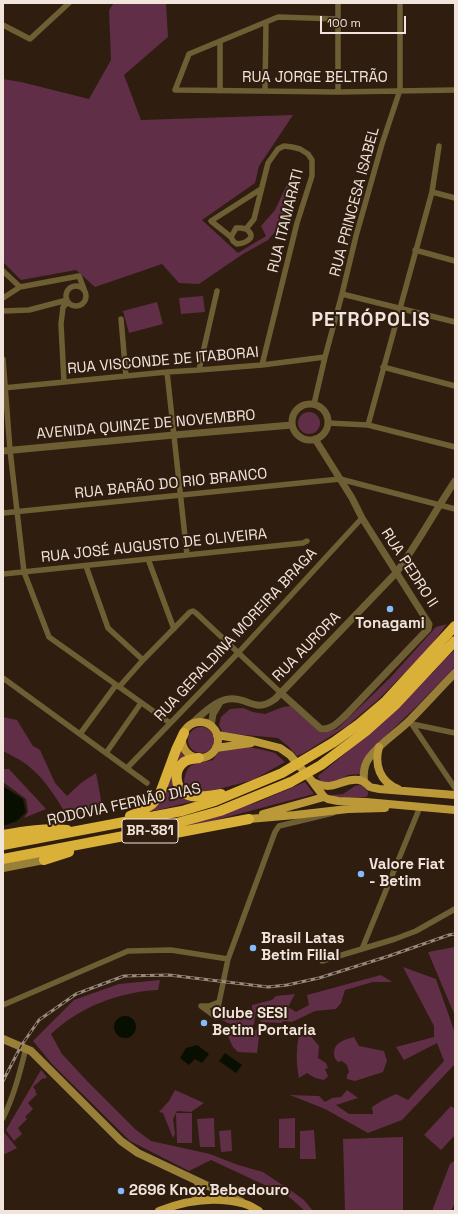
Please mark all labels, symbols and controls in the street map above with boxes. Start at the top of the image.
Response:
scale bar [322,8,408,34]
text: 100 m [327,15,361,31]
street label: RUA JORGE BELTRÃO [242,69,388,87]
street label: RUA PRINCESA ISABEL [326,125,384,279]
street label: RUA ITAMARATI [264,167,308,275]
district label: PETRÓPOLIS [311,310,431,332]
street label: RUA VISCONDE DE ITABORAI [67,344,259,378]
street label: AVENIDA QUINZE DE NOVEMBRO [36,406,256,444]
street label: RUA BARÃO DO RIO BRANCO [74,465,268,503]
street label: RUA JOSÉ AUGUSTO DE OLIVEIRA [40,525,268,567]
street label: RUA PEDRO II [377,525,441,611]
street label: RUA GERALDINA MOREIRA BRAGA [151,545,321,725]
marker: Tonagami [385,604,395,614]
street label: RUA AURORA [269,608,345,686]
place label: Tonagami [355,615,425,633]
street label: RODOVIA FERNÃO DIAS [46,780,202,830]
road number: BR-381 [122,819,178,843]
place label: Valore Fiat - Betim [369,856,445,891]
marker: Valore Fiat - Betim [356,869,366,879]
place label: Brasil Latas Betim Filial [261,930,345,965]
marker: Brasil Latas Betim Filial [248,943,258,953]
place label: Clube SESI Betim Portaria [212,1005,316,1040]
marker: Clube SESI Betim Portaria [199,1018,209,1028]
place label: 2696 Knox Bebedouro [129,1182,289,1200]
marker: 2696 Knox Bebedouro [116,1186,126,1196]

